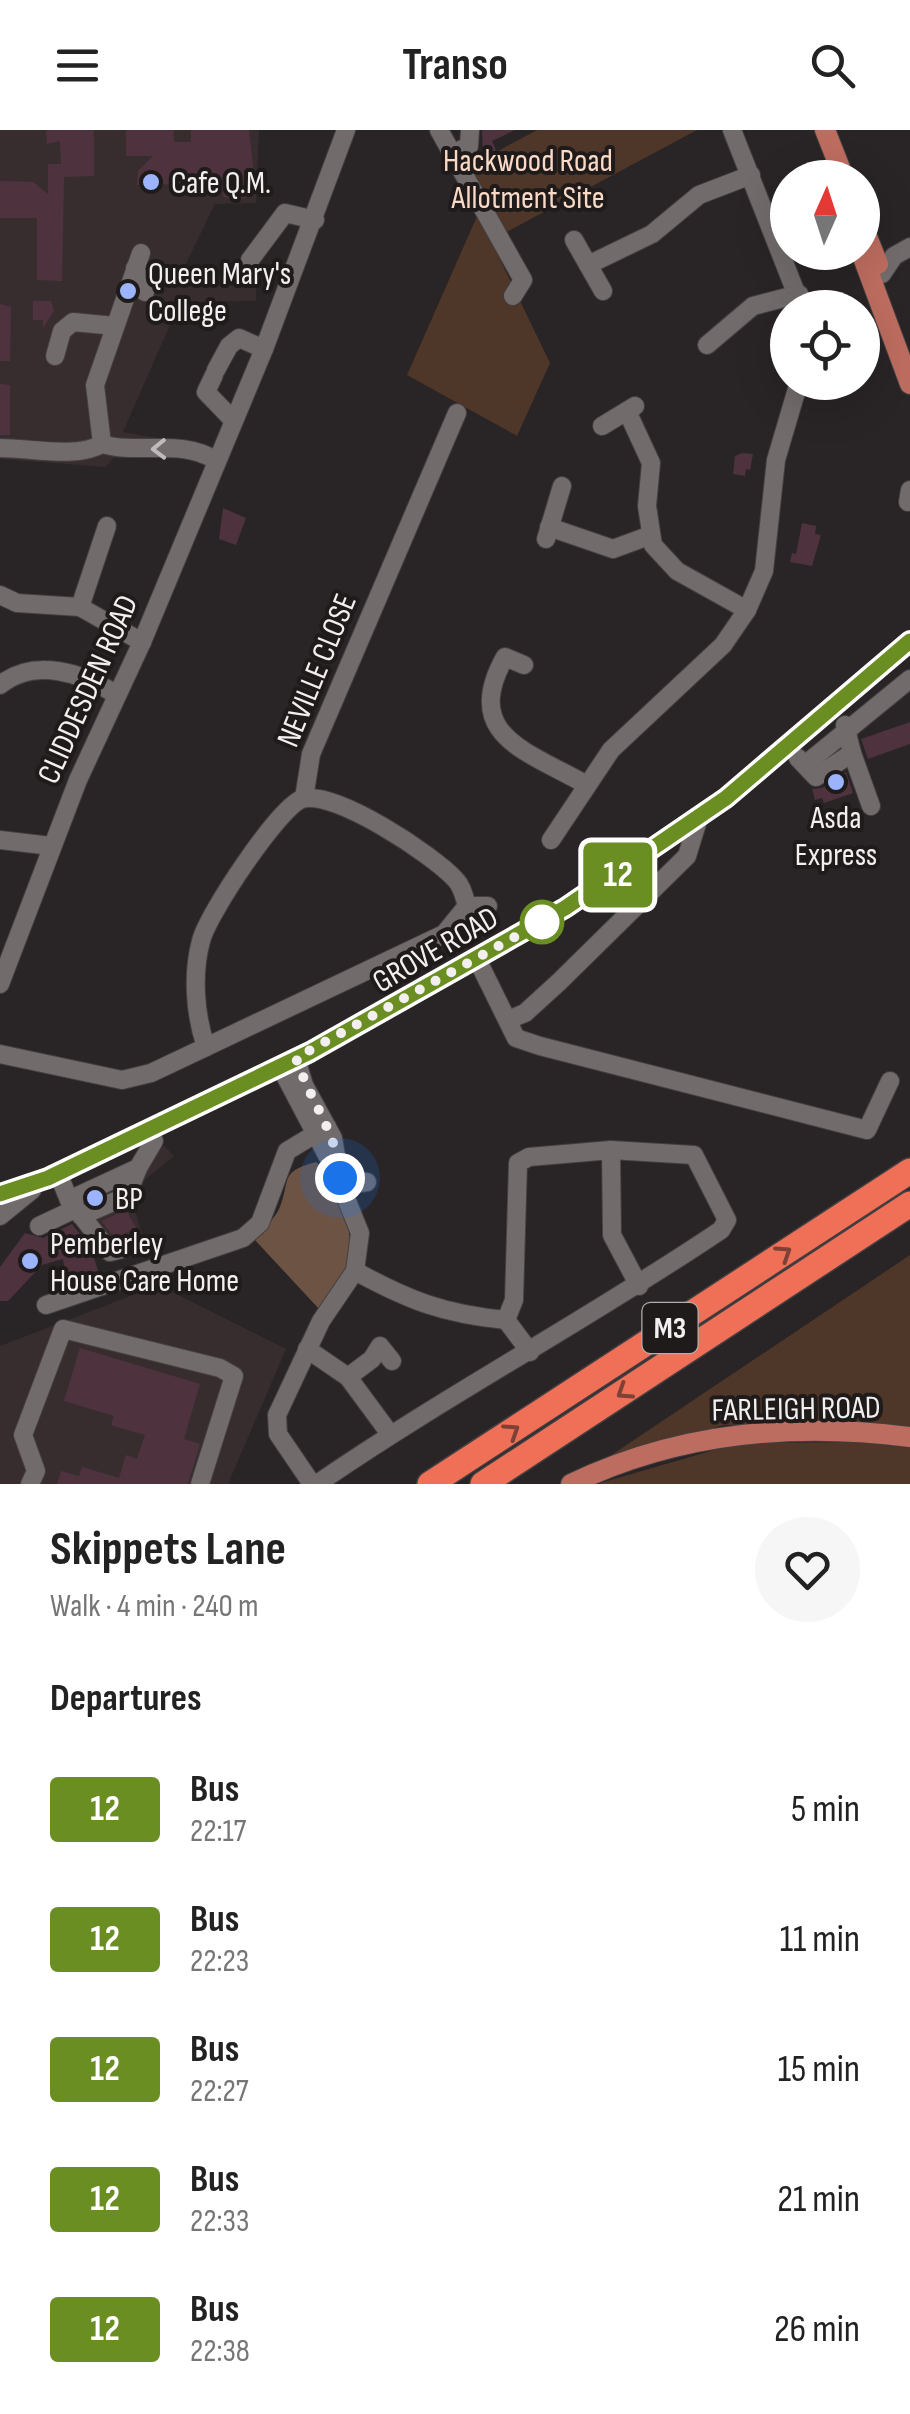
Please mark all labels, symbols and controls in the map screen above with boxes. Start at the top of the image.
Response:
icon: menu [50,38,105,93]
text: Transo [402,38,508,93]
icon: search [805,38,860,93]
park label: Hackwood Road Allotment Site [443,142,613,218]
north arrow [770,160,880,270]
map controls [770,160,880,400]
place label: Cafe Q.M. [171,164,271,203]
marker: Cafe Q.M. [140,171,162,193]
place label: Queen Mary's College [148,255,291,331]
marker: Queen Mary's College [117,280,139,302]
button: locate [770,290,880,400]
one-way arrow [151,438,166,459]
street label: NEVILLE CLOSE [269,588,366,753]
street label: CLIDDESDEN ROAD [29,589,147,790]
marker: Asda Express [825,771,847,793]
place label: Asda Express [795,799,877,875]
line badge: 12 [573,842,663,908]
text: 12 [603,854,633,897]
street label: GROVE ROAD [366,899,505,1002]
unlabelled marker [521,901,563,943]
your location [315,1153,365,1203]
place label: BP [115,1180,143,1219]
marker: BP [84,1187,106,1209]
place label: Pemberley House Care Home [50,1225,239,1301]
one-way arrow [773,1247,791,1266]
marker: Pemberley House Care Home [19,1250,41,1272]
road number: M3 [642,1303,698,1353]
one-way arrow [616,1379,634,1398]
street label: FARLEIGH ROAD [711,1389,881,1430]
one-way arrow [501,1424,519,1443]
button: heart [755,1517,860,1622]
text: Skippets Lane [50,1521,286,1578]
text: Walk · 4 min · 240 m [50,1587,258,1626]
text: Departures [50,1676,202,1721]
text: Bus [190,1767,239,1812]
text: 5 min [791,1787,860,1832]
text: 12 [90,1788,120,1831]
text: 22:17 [190,1812,246,1851]
text: Bus [190,1897,239,1942]
text: 11 min [780,1917,860,1962]
text: 12 [90,1918,120,1961]
text: 22:23 [190,1942,249,1981]
text: Bus [190,2027,239,2072]
text: 15 min [778,2047,860,2092]
text: 12 [90,2048,120,2091]
text: 22:27 [190,2072,248,2111]
text: Bus [190,2157,239,2202]
text: 21 min [777,2177,860,2222]
text: 12 [90,2178,120,2221]
text: 22:33 [190,2202,249,2241]
text: Bus [190,2287,239,2332]
text: 26 min [774,2307,860,2352]
text: 12 [90,2308,120,2351]
text: 22:38 [190,2332,250,2371]

